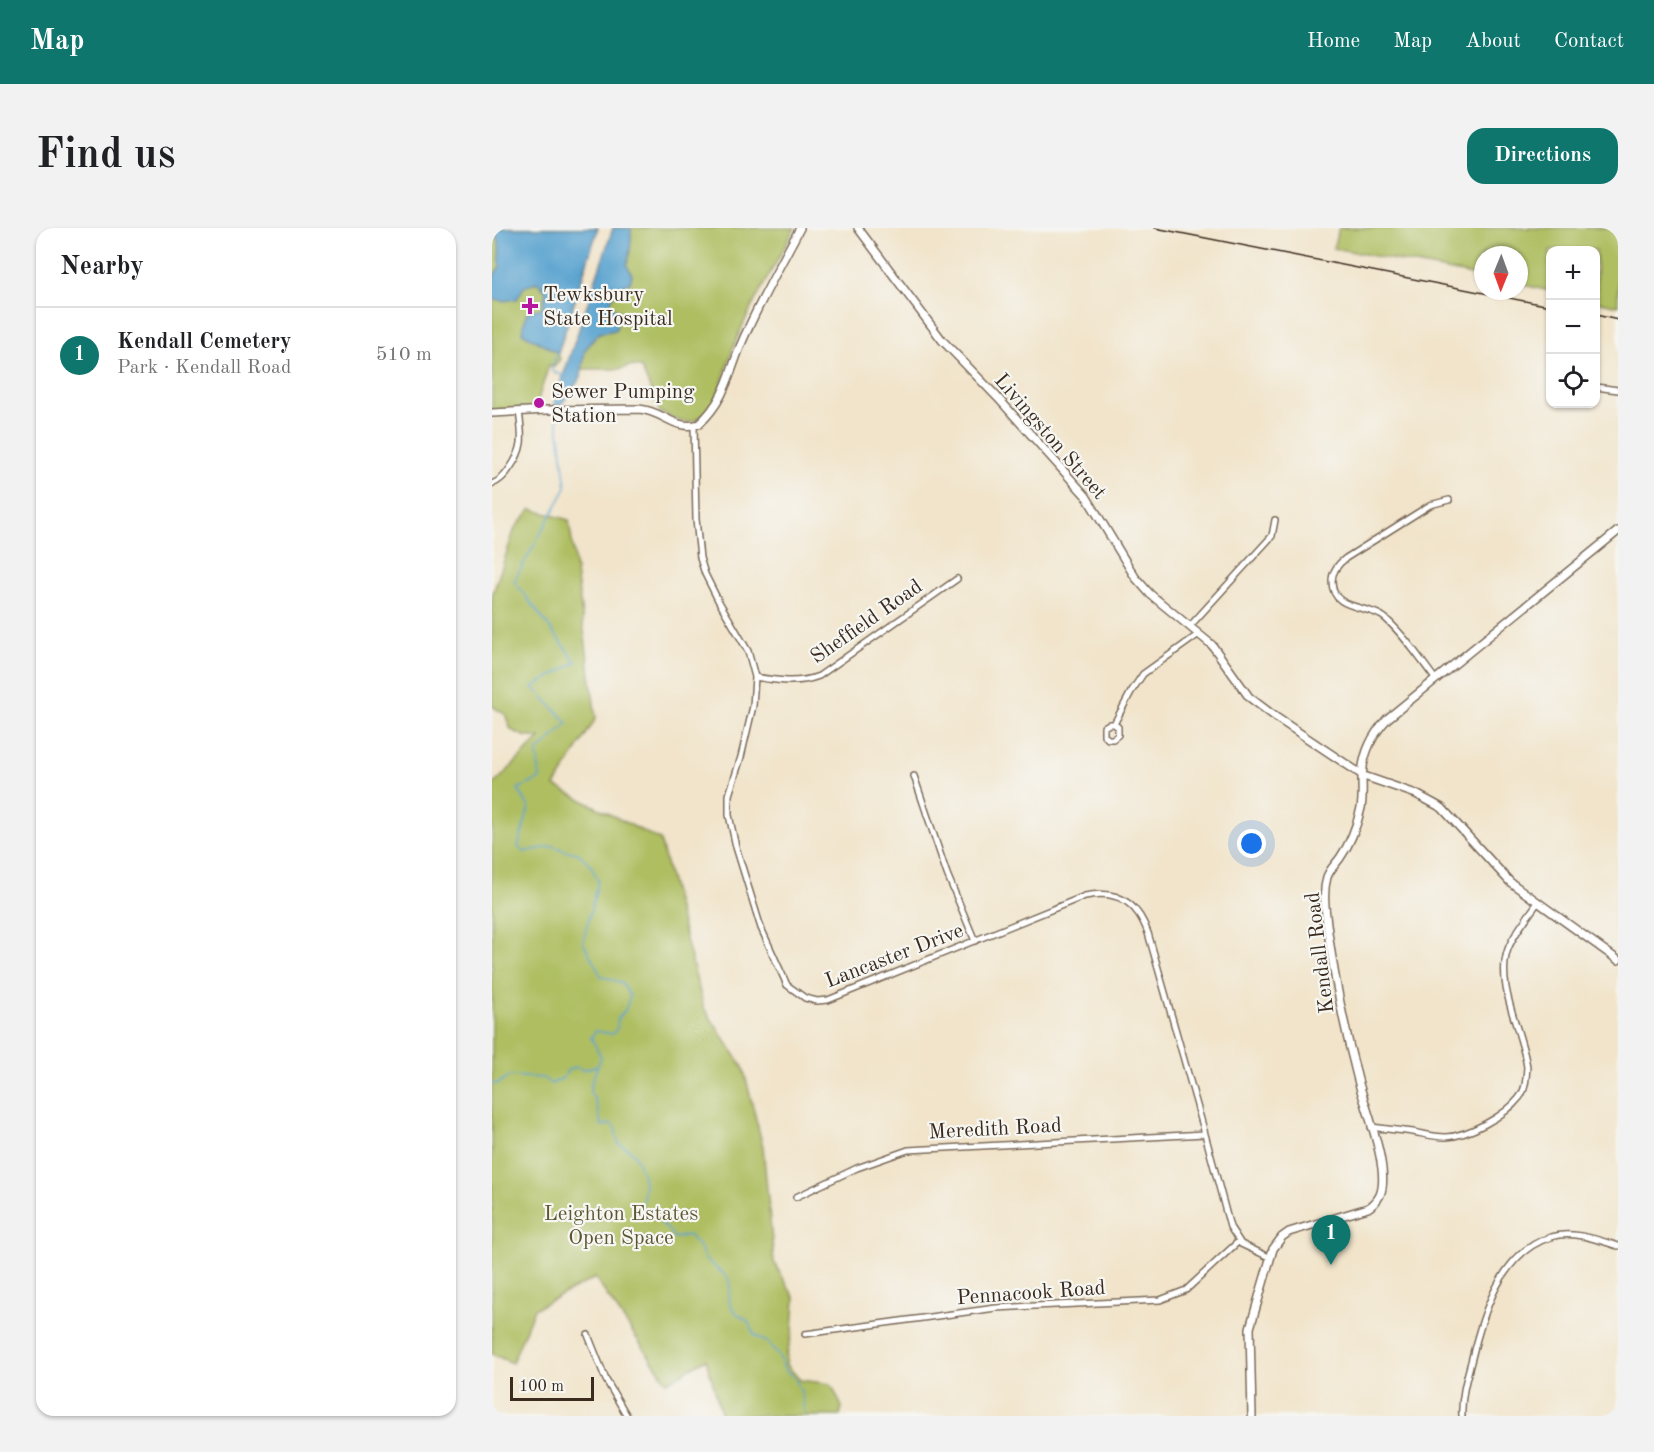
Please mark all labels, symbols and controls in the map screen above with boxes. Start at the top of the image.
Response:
text: Map [30,28,84,56]
text: Home [1307,31,1360,52]
text: Map [1393,31,1432,52]
text: About [1465,31,1521,52]
text: Contact [1554,31,1624,52]
button: Directions [1467,128,1618,184]
text: Find us [36,135,175,177]
north arrow [1474,246,1528,300]
map controls [1546,246,1600,408]
button: + [1546,246,1600,300]
text: Nearby [60,254,144,280]
place label: Tewksbury State Hospital [543,285,673,330]
marker: Tewksbury State Hospital [521,297,539,315]
button: − [1546,300,1600,354]
text: Kendall Cemetery [117,331,292,353]
text: 1 [74,345,85,365]
text: 510 m [376,345,432,365]
button: locate [1546,354,1600,408]
text: Park · Kendall Road [117,358,291,378]
street label: Livingston Street [990,370,1110,504]
place label: Sewer Pumping Station [551,382,695,427]
marker: Sewer Pumping Station [532,396,546,410]
street label: Sheffield Road [807,576,927,668]
your location [1237,829,1266,858]
street label: Kendall Road [1303,891,1338,1015]
street label: Lancaster Drive [822,920,967,992]
street label: Meredith Road [928,1116,1062,1143]
park label: Leighton Estates Open Space [544,1204,698,1249]
pin: 1 [1312,1216,1350,1265]
street label: Pennacook Road [956,1278,1106,1309]
scale bar [510,1374,594,1402]
text: 100 m [519,1379,564,1395]

